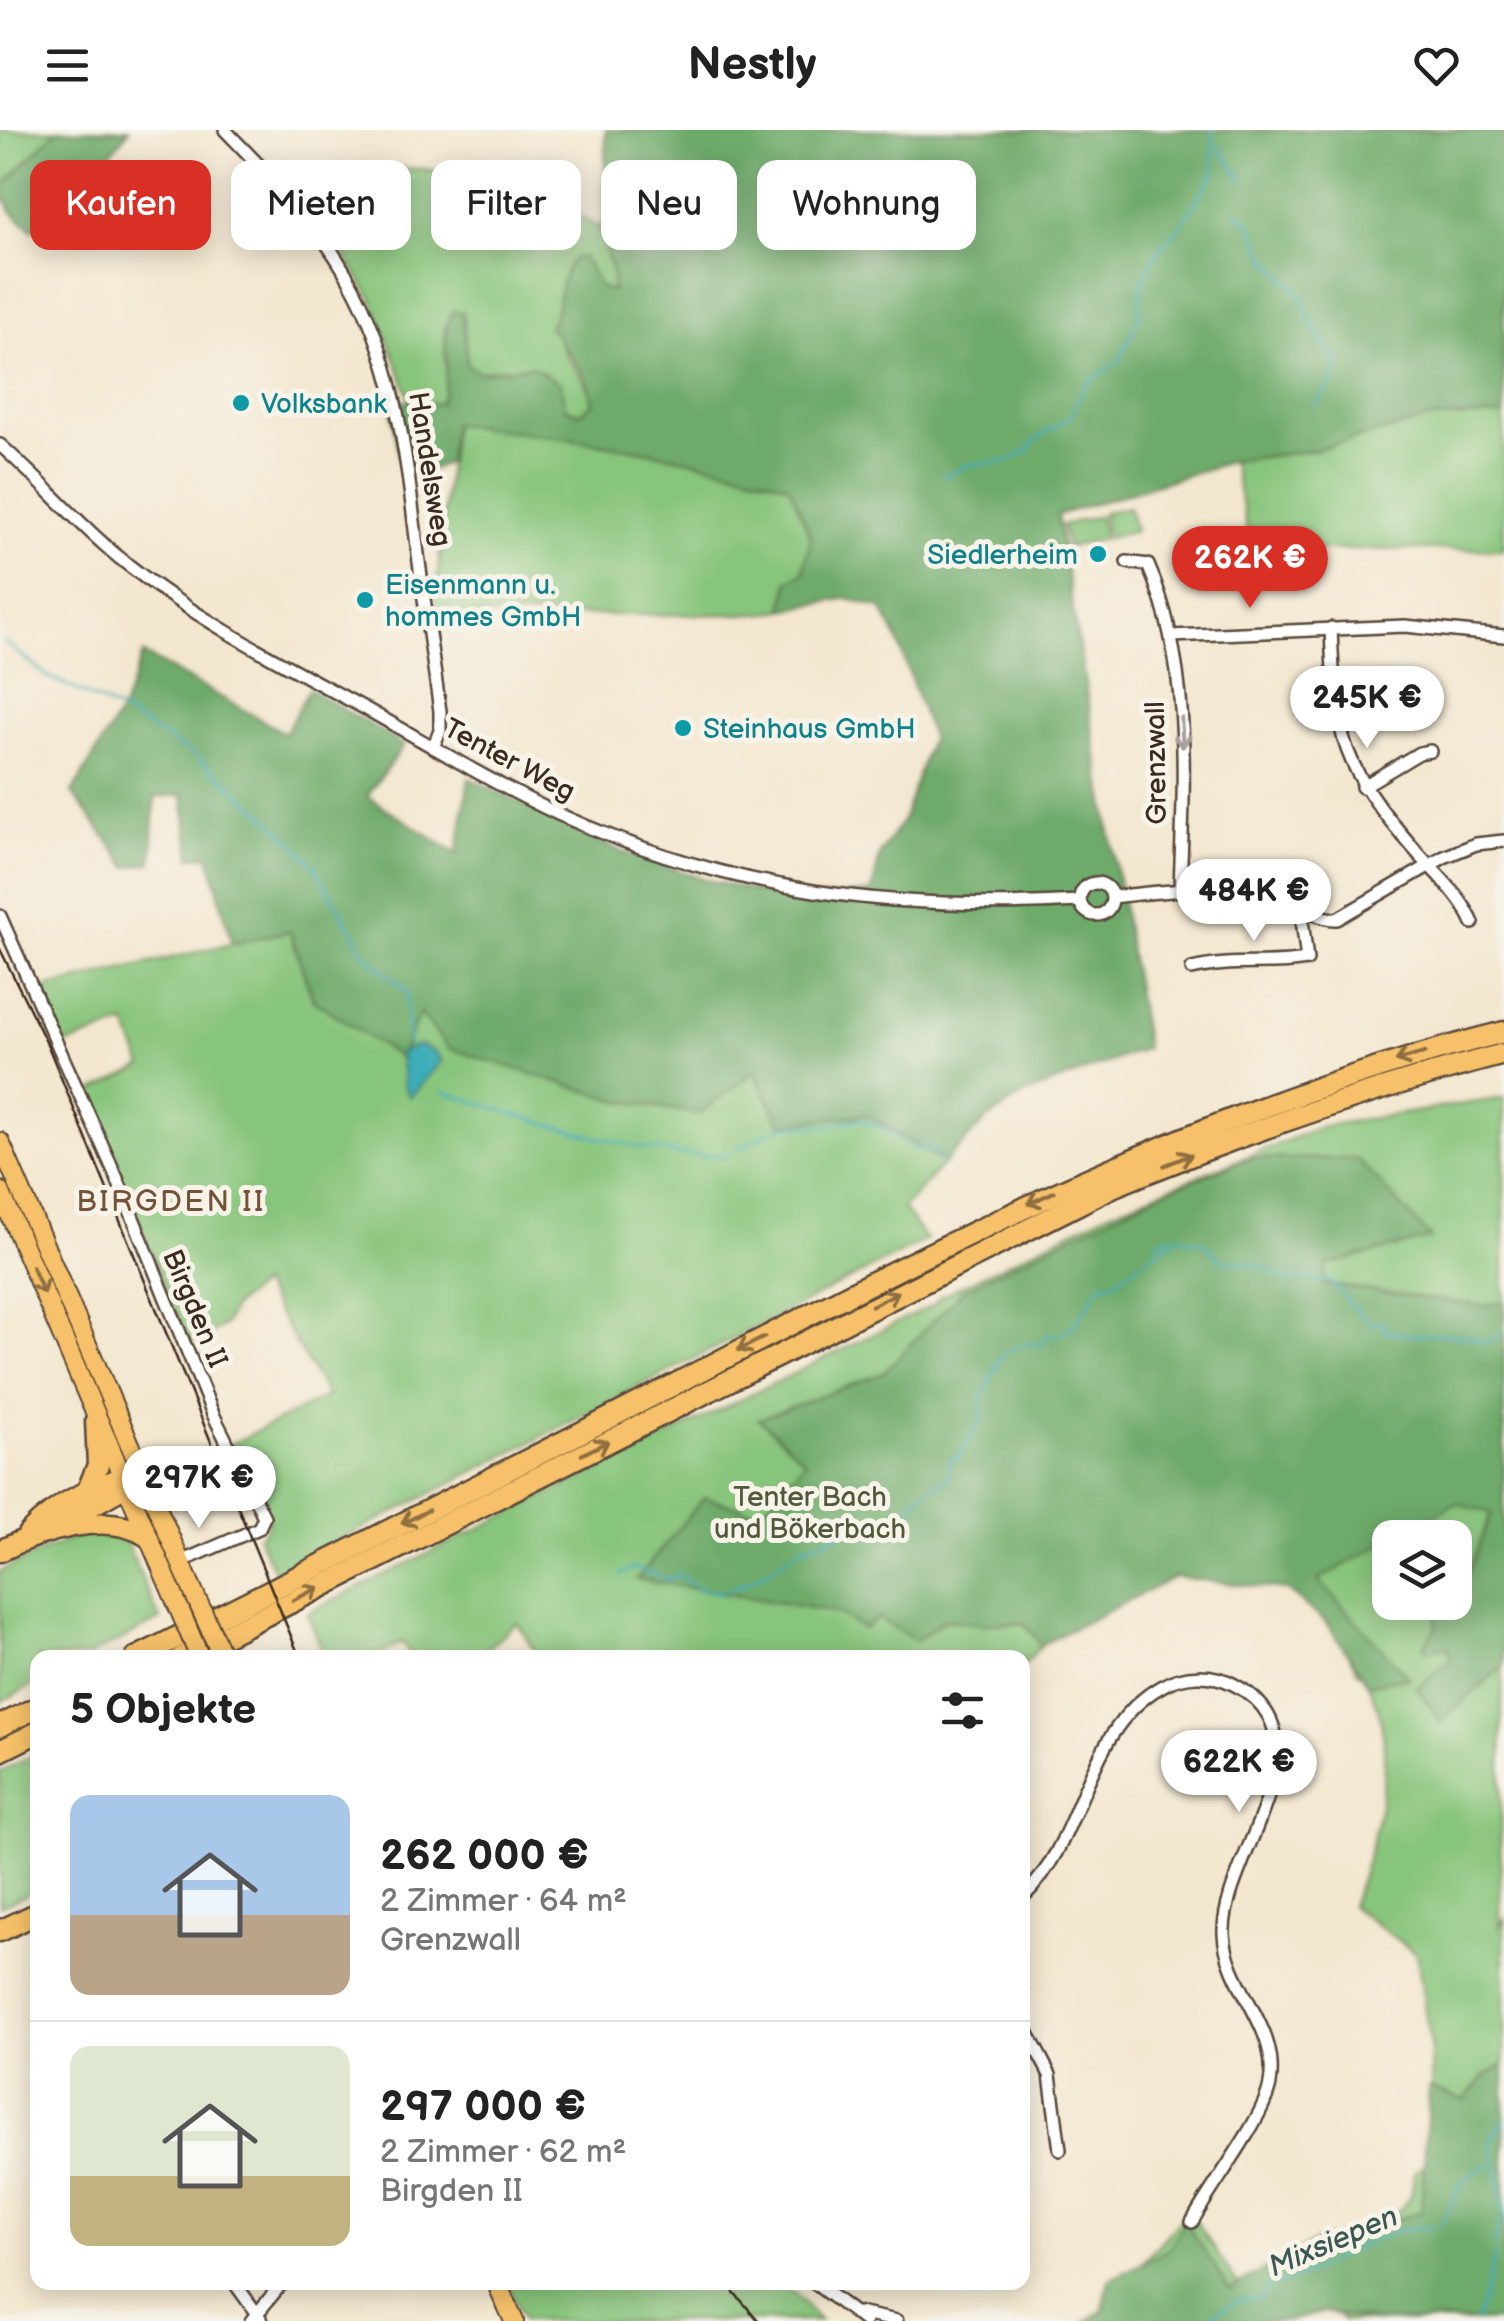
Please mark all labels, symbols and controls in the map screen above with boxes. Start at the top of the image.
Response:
icon: menu [40,38,95,93]
text: Nestly [688,38,816,93]
icon: heart [1409,38,1464,93]
chip: Kaufen [30,160,211,250]
chip: Mieten [231,160,411,250]
chip: Filter [431,160,581,250]
chip: Neu [601,160,737,250]
chip: Wohnung [757,160,976,250]
place label: Volksbank [261,388,387,421]
street label: Handelsweg [401,390,458,549]
marker: Volksbank [230,392,252,414]
pin: 262K € [1169,526,1331,611]
place label: Siedlerheim [927,539,1078,572]
text: 262K € [1194,539,1306,578]
marker: Siedlerheim [1087,543,1109,565]
place label: Eisenmann u. hommes GmbH [385,569,581,634]
marker: Eisenmann u. hommes GmbH [354,589,376,611]
pin: 245K € [1286,666,1448,751]
text: 245K € [1312,679,1422,718]
street label: Grenzwall [1139,701,1174,825]
street label: Tenter Weg [438,712,581,809]
place label: Steinhaus GmbH [703,713,916,746]
marker: Steinhaus GmbH [672,717,694,739]
one-way arrow [1173,717,1192,749]
pin: 484K € [1173,859,1335,944]
text: 484K € [1198,872,1310,911]
one-way arrow [1395,1048,1426,1067]
one-way arrow [1162,1149,1193,1167]
district label: BIRGDEN II [76,1184,266,1220]
one-way arrow [1027,1189,1057,1208]
street label: Birgden II [155,1245,234,1372]
one-way arrow [30,1265,48,1295]
one-way arrow [869,1289,899,1308]
one-way arrow [737,1335,767,1355]
one-way arrow [580,1438,610,1457]
pin: 297K € [118,1446,280,1531]
text: 297K € [144,1459,254,1498]
park label: Tenter Bach und Bökerbach [714,1481,906,1546]
one-way arrow [400,1508,430,1527]
map controls [1372,1520,1472,1620]
button: layers [1372,1520,1472,1620]
one-way arrow [290,1584,320,1603]
icon: filters [935,1683,990,1738]
text: 5 Objekte [70,1685,256,1736]
pin: 622K € [1158,1730,1320,1815]
text: 622K € [1183,1743,1295,1782]
text: 262 000 € [380,1831,589,1882]
icon: home [150,1835,270,1955]
text: 2 Zimmer · 64 m² [380,1882,627,1921]
text: Grenzwall [380,1921,521,1960]
text: 297 000 € [380,2082,586,2133]
icon: home [150,2086,270,2206]
text: 2 Zimmer · 62 m² [380,2133,626,2172]
text: Birgden II [380,2172,523,2211]
water label: Mixsiepen [1263,2199,1404,2285]

